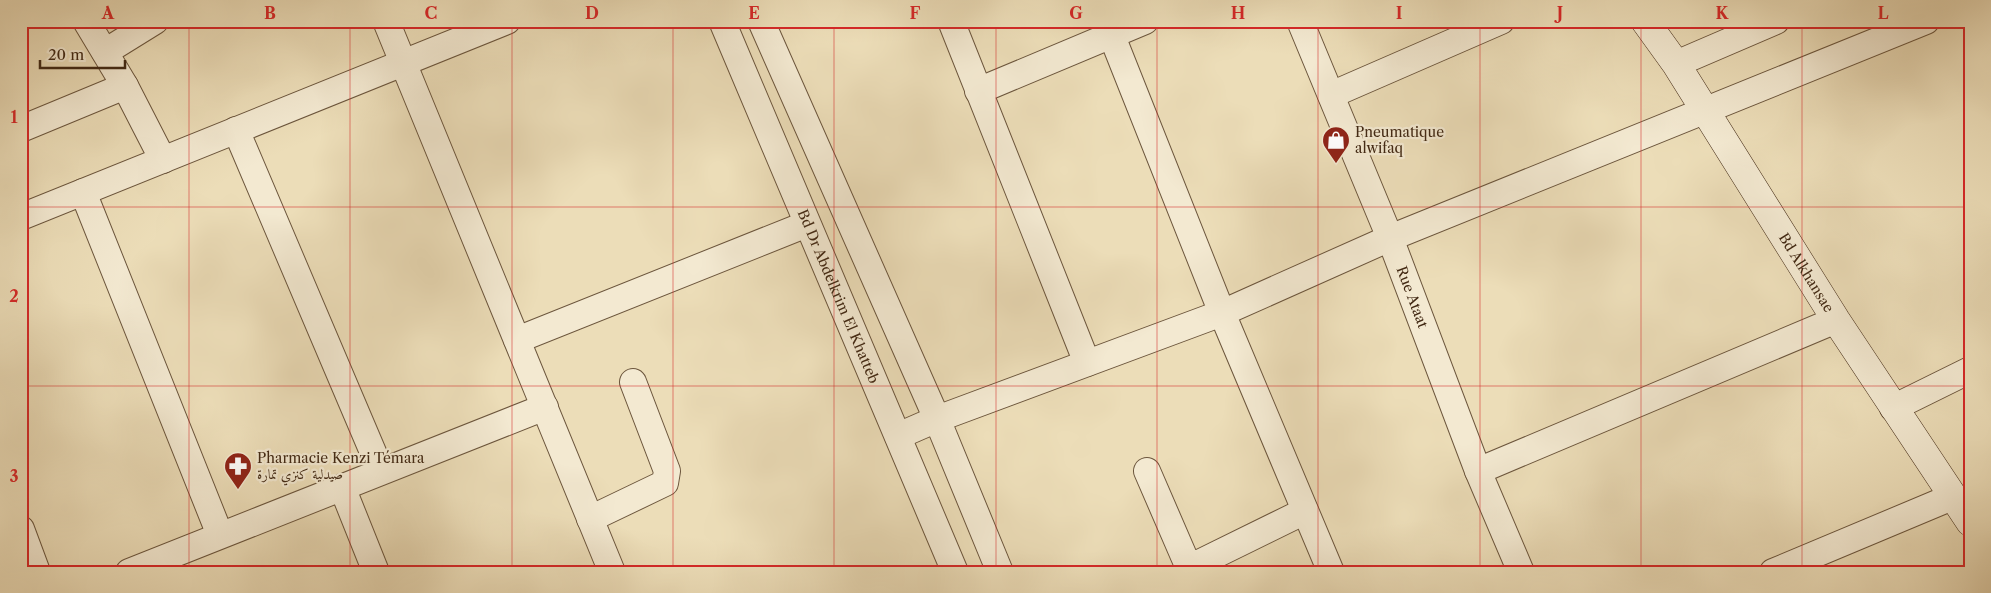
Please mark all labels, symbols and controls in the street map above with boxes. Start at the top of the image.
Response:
text: A [101,3,115,23]
text: B [264,3,276,23]
text: C [425,3,437,23]
text: D [585,3,599,23]
text: E [748,3,760,23]
text: F [910,3,921,23]
text: G [1069,3,1083,23]
text: H [1231,3,1245,23]
text: I [1396,3,1403,23]
text: J [1554,3,1563,23]
text: K [1716,3,1730,23]
text: L [1877,3,1889,23]
scale bar [40,38,125,70]
text: 20 m [48,45,84,64]
text: 1 [10,107,18,127]
place label: Pneumatique alwifaq [1355,123,1444,157]
shop icon: Pneumatique alwifaq [1321,125,1351,164]
street label: Bd Dr Abdelkrim El Khatteb [794,207,883,386]
street label: Bd Alkhansae [1775,230,1838,316]
street label: Rue Ataat [1392,264,1432,331]
text: 2 [9,286,19,306]
place label: Pharmacie Kenzi Témara صيدلية كنزي تمارة [257,449,425,486]
pharmacy icon: Pharmacie Kenzi Témara صيدلية كنزي تمارة [223,451,253,490]
text: 3 [9,466,19,486]

